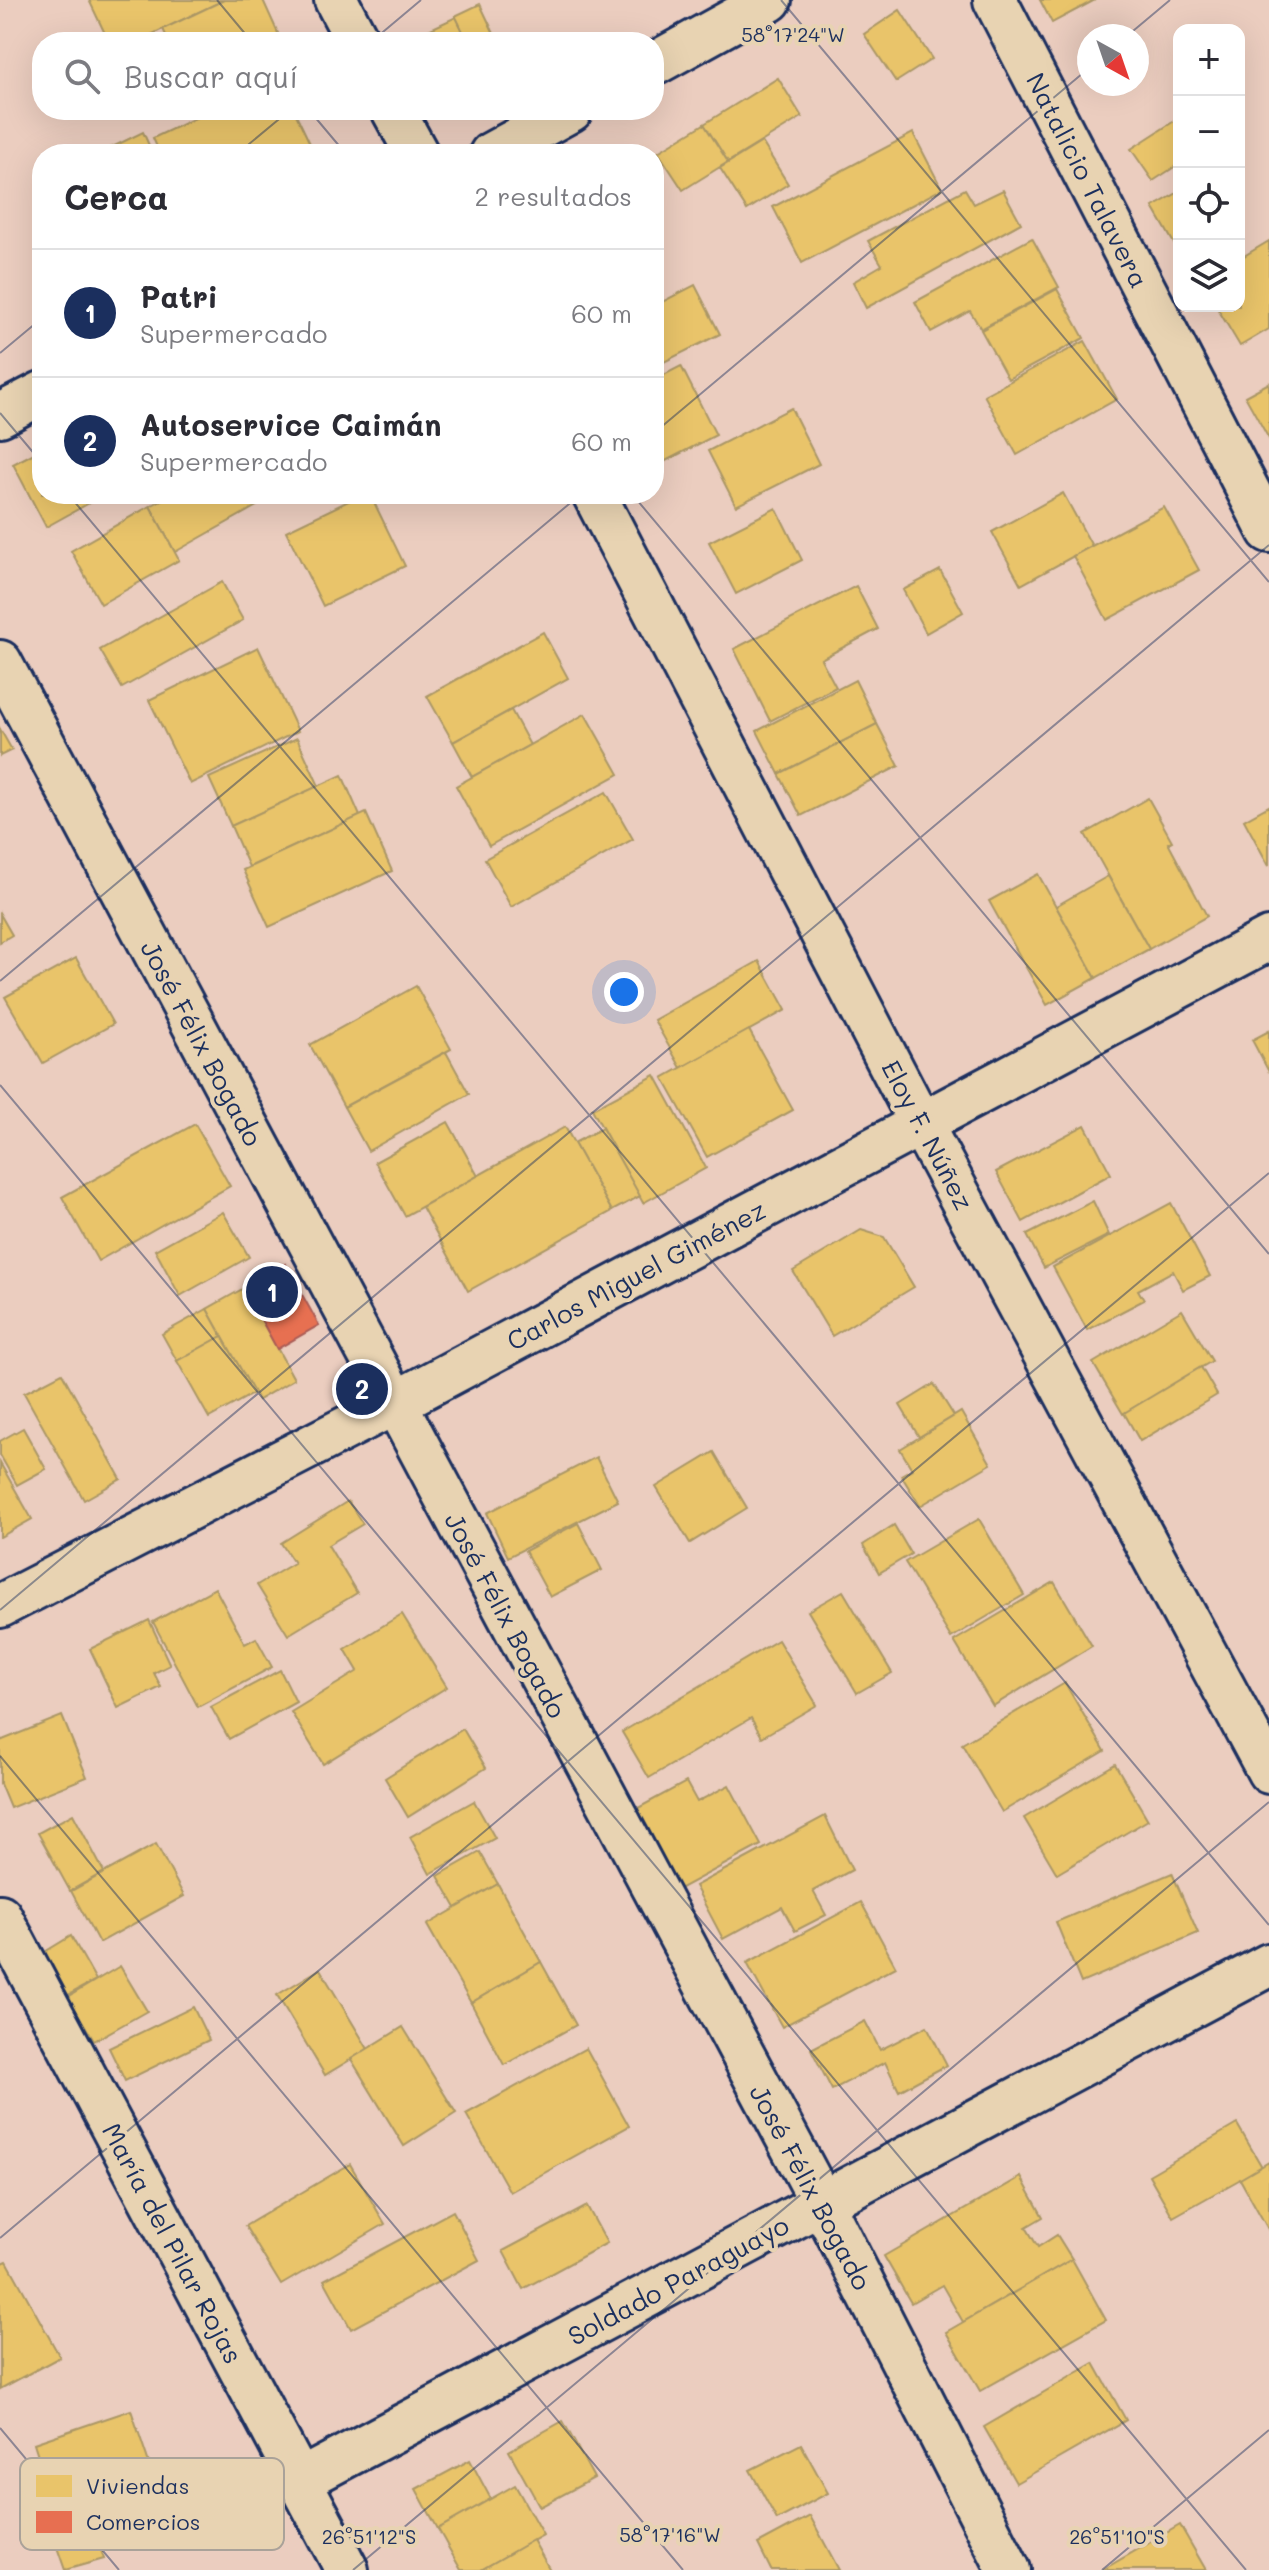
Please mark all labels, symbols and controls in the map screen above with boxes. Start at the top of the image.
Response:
text: 58°17'24"W [741,21,845,47]
north arrow [1077,24,1149,96]
map controls [1173,24,1245,312]
button: + [1173,24,1245,96]
search box [32,32,664,120]
icon: search [60,54,104,98]
text: Buscar aquí [124,56,298,96]
street label: Natalicio Talavera [1019,67,1157,293]
button: − [1173,96,1245,168]
button: locate [1173,168,1245,240]
text: Cerca [64,174,168,219]
text: 2 resultados [474,179,632,213]
button: layers [1173,240,1245,312]
text: Patri [140,276,218,316]
text: 1 [84,296,96,330]
text: 60 m [571,296,632,330]
text: Supermercado [140,316,327,350]
text: Autoservice Caimán [140,404,442,444]
text: 2 [83,424,97,458]
text: 60 m [571,424,632,458]
text: Supermercado [140,444,327,478]
street label: José Félix Bogado [133,934,271,1152]
your location [604,972,644,1012]
street label: Eloy F. Núñez [874,1054,982,1216]
street label: Carlos Miguel Giménez [501,1192,771,1358]
pin: 1 [246,1262,298,1322]
pin: 2 [336,1359,388,1419]
street label: José Félix Bogado [437,1506,575,1724]
street label: José Félix Bogado [742,2078,880,2296]
street label: María del Pilar Rojas [95,2117,251,2369]
street label: Soldado Paraguayo [562,2207,794,2353]
legend [20,2458,284,2550]
text: Viviendas [86,2471,189,2500]
text: Comercios [86,2507,200,2536]
text: 58°17'16"W [619,2521,721,2547]
text: 26°51'12"S [322,2523,416,2549]
text: 26°51'10"S [1069,2523,1165,2549]

